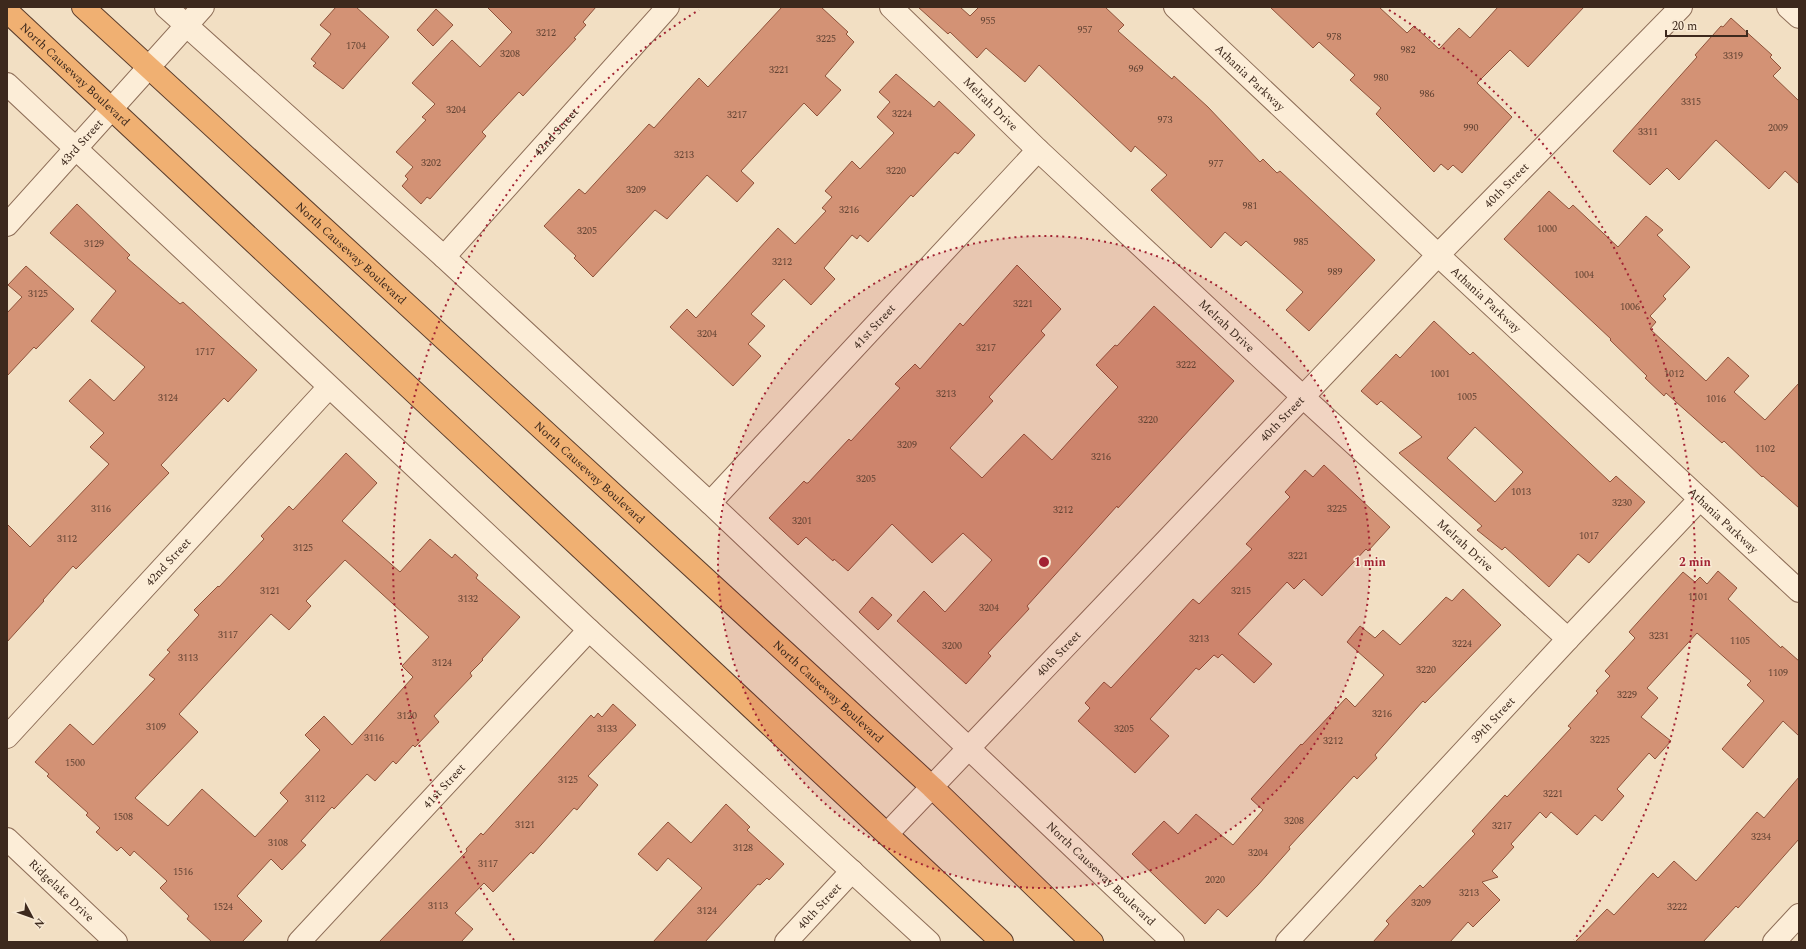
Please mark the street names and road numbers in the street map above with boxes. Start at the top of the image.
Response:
street label: North Causeway Boulevard [16,18,134,131]
street label: Athania Parkway [1210,40,1290,117]
street label: Melrah Drive [959,72,1023,136]
street label: 42nd Street [529,103,583,161]
street label: 43rd Street [55,115,108,170]
street label: 40th Street [1479,158,1533,212]
street label: North Causeway Boulevard [291,197,411,309]
street label: Athania Parkway [1446,262,1527,338]
street label: Melrah Drive [1194,295,1259,357]
street label: 41st Street [848,300,900,353]
street label: 40th Street [1255,391,1309,446]
street label: North Causeway Boulevard [530,416,650,529]
street label: Athania Parkway [1683,483,1764,559]
street label: Melrah Drive [1433,514,1498,576]
street label: 42nd Street [141,533,196,590]
street label: 40th Street [1032,626,1085,681]
street label: North Causeway Boulevard [768,636,888,748]
street label: 39th Street [1466,692,1520,747]
street label: 41st Street [418,759,470,813]
street label: North Causeway Boulevard [1042,817,1160,931]
street label: Ridgelake Drive [24,855,99,927]
street label: 40th Street [793,878,846,934]

